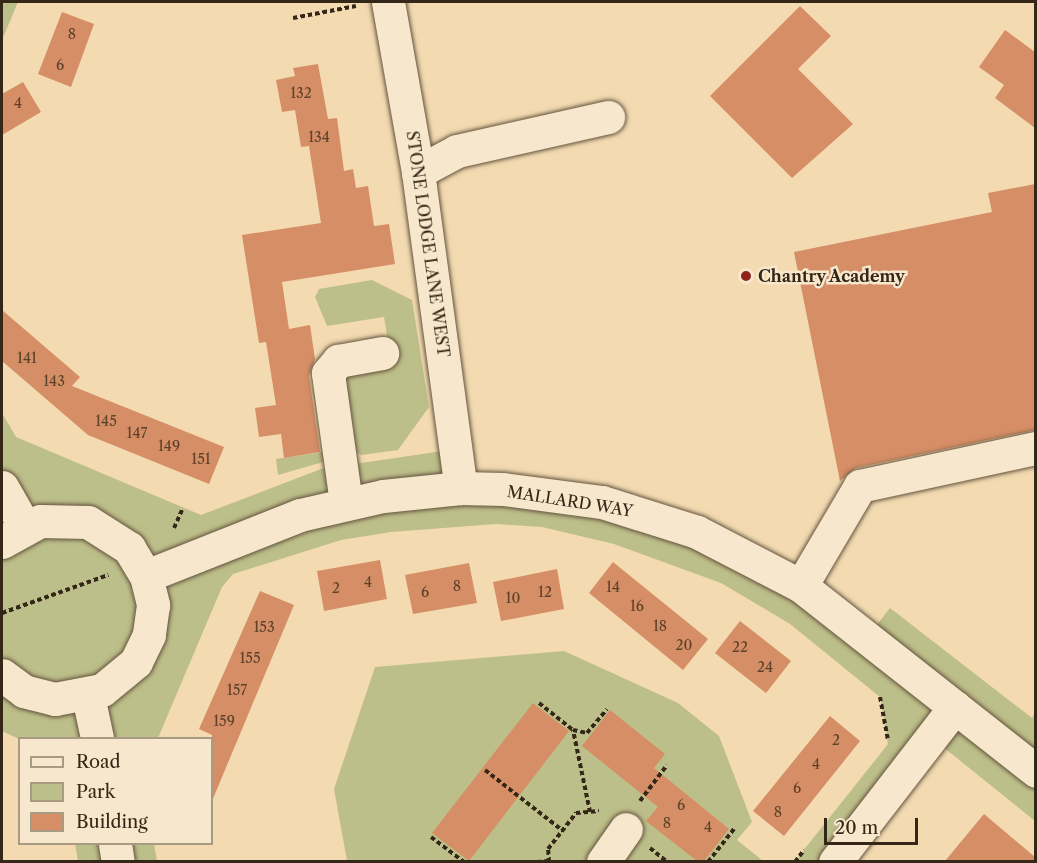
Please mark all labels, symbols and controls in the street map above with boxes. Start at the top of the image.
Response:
house number: 8 [68,26,76,42]
house number: 6 [56,57,64,73]
house number: 132 [290,85,312,101]
house number: 4 [14,95,22,111]
house number: 134 [308,129,330,145]
street label: STONE LODGE LANE WEST [403,129,453,359]
place label: Chantry Academy [758,266,906,286]
marker: Chantry Academy [739,269,753,283]
house number: 141 [17,350,37,366]
house number: 143 [43,373,65,389]
house number: 145 [95,413,117,429]
house number: 147 [127,425,147,441]
house number: 149 [158,438,180,454]
house number: 151 [191,451,211,467]
street label: MALLARD WAY [505,482,635,520]
house number: 4 [364,574,372,590]
house number: 8 [453,578,461,594]
house number: 14 [606,579,620,595]
house number: 2 [332,580,340,596]
house number: 6 [421,584,429,600]
house number: 12 [538,584,552,600]
house number: 10 [506,590,520,606]
house number: 16 [630,598,644,614]
house number: 18 [653,618,667,634]
house number: 153 [253,619,275,635]
house number: 20 [676,637,692,653]
house number: 22 [732,639,748,655]
house number: 155 [239,650,261,666]
house number: 24 [757,659,773,675]
house number: 157 [227,682,247,698]
house number: 159 [213,713,235,729]
house number: 2 [832,732,840,748]
legend [18,737,213,845]
text: Road [76,751,121,773]
house number: 4 [812,756,820,772]
house number: 6 [793,780,801,796]
text: Park [76,781,115,803]
house number: 6 [677,797,685,813]
house number: 8 [774,804,782,820]
scale bar [827,806,922,844]
text: Building [76,811,148,833]
house number: 8 [663,815,671,831]
text: 20 m [835,817,878,839]
house number: 4 [704,819,712,835]

